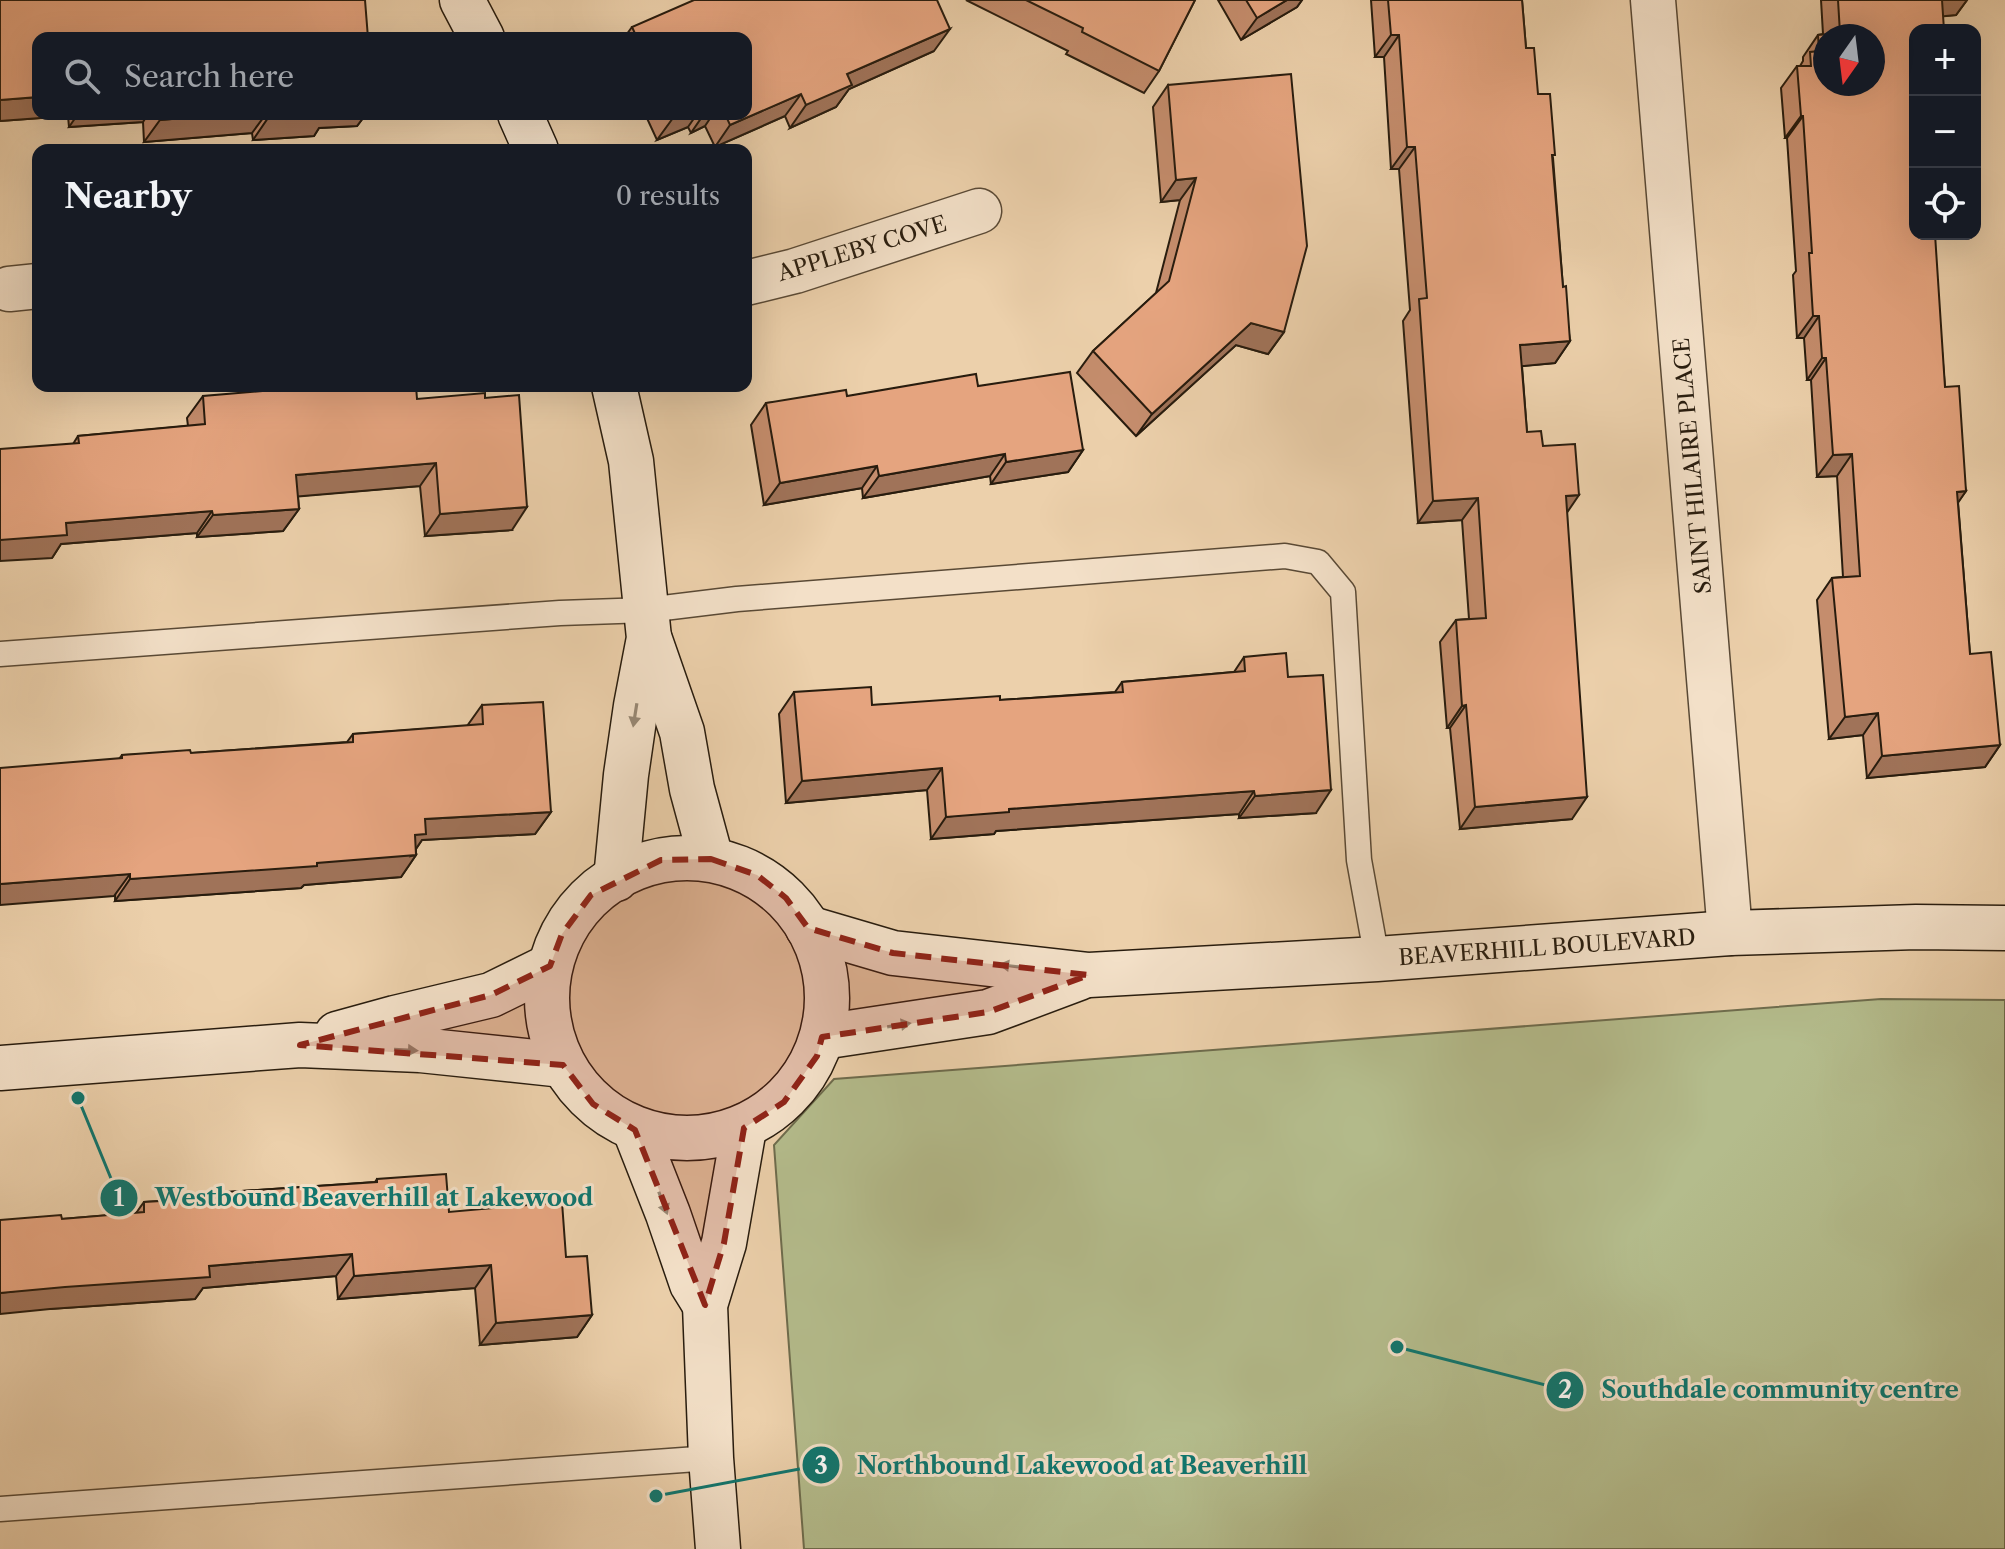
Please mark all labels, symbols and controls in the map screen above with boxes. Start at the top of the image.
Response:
north arrow [1813,24,1885,96]
map controls [1909,24,1981,240]
button: + [1909,24,1981,96]
search box [32,32,752,120]
icon: search [60,54,104,98]
text: Search here [124,58,294,95]
button: − [1909,96,1981,168]
button: locate [1909,168,1981,240]
text: Nearby [64,175,192,217]
text: 0 results [616,180,720,212]
street label: APPLEBY COVE [773,210,950,287]
street label: SAINT HILAIRE PLACE [1668,337,1717,595]
one-way arrow [628,702,641,727]
street label: BEAVERHILL BOULEVARD [1398,924,1697,971]
one-way arrow [998,959,1023,972]
one-way arrow [887,1018,912,1031]
one-way arrow [394,1043,419,1056]
callout: Westbound Beaverhill at Lakewood [99,1174,610,1222]
text: 1 [114,1183,125,1212]
text: Westbound Beaverhill at Lakewood [154,1183,593,1212]
one-way arrow [657,1191,670,1215]
callout: Southdale community centre [1545,1366,1975,1414]
text: 2 [1558,1375,1572,1404]
text: Southdale community centre [1601,1375,1959,1404]
callout: Northbound Lakewood at Beaverhill [801,1441,1324,1489]
text: 3 [814,1451,828,1480]
text: Northbound Lakewood at Beaverhill [857,1451,1307,1480]

